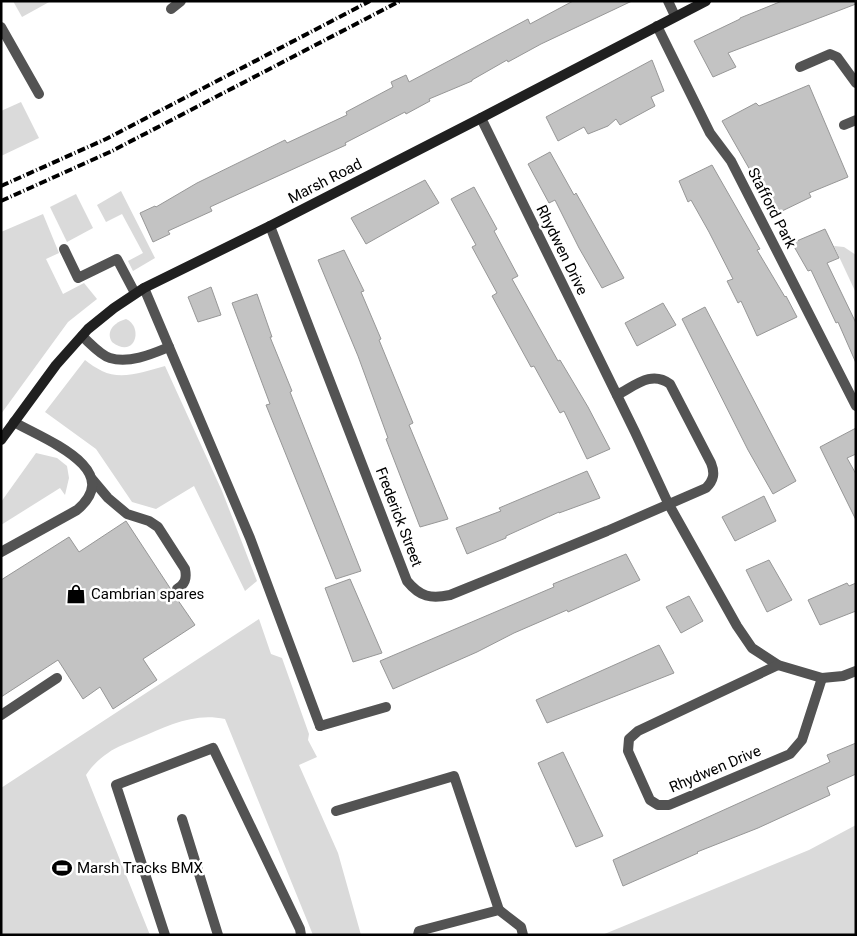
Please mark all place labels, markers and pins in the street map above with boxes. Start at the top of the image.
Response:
shop icon: Cambrian spares [65,583,87,605]
place label: Cambrian spares [91,585,204,603]
sports icon: Marsh Tracks BMX [51,857,73,879]
place label: Marsh Tracks BMX [77,859,204,877]

